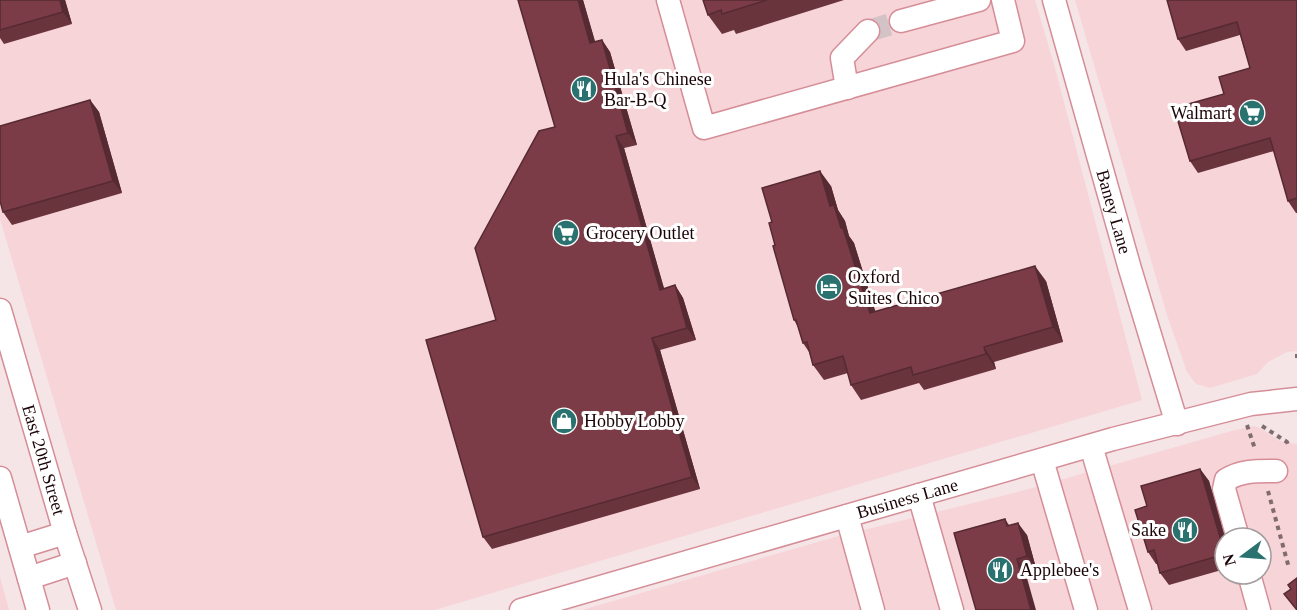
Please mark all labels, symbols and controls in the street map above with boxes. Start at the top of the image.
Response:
place label: Hula's Chinese Bar-B-Q [604,69,712,110]
restaurant icon: Hula's Chinese Bar-B-Q [569,74,599,104]
supermarket icon: Walmart [1237,98,1267,128]
place label: Walmart [1170,103,1232,123]
street label: Baney Lane [1092,167,1135,256]
supermarket icon: Grocery Outlet [551,218,581,248]
place label: Grocery Outlet [586,223,694,243]
place label: Oxford Suites Chico [848,267,940,308]
hotel icon: Oxford Suites Chico [814,272,844,302]
street label: East 20th Street [18,402,69,517]
shop icon: Hobby Lobby [549,406,579,436]
place label: Hobby Lobby [584,411,685,431]
street label: Business Lane [854,474,960,523]
restaurant icon: Sake [1170,515,1200,545]
place label: Sake [1131,520,1166,540]
north arrow [1213,526,1273,586]
text: N [1219,552,1239,568]
restaurant icon: Applebee's [985,555,1015,585]
place label: Applebee's [1020,560,1099,580]

